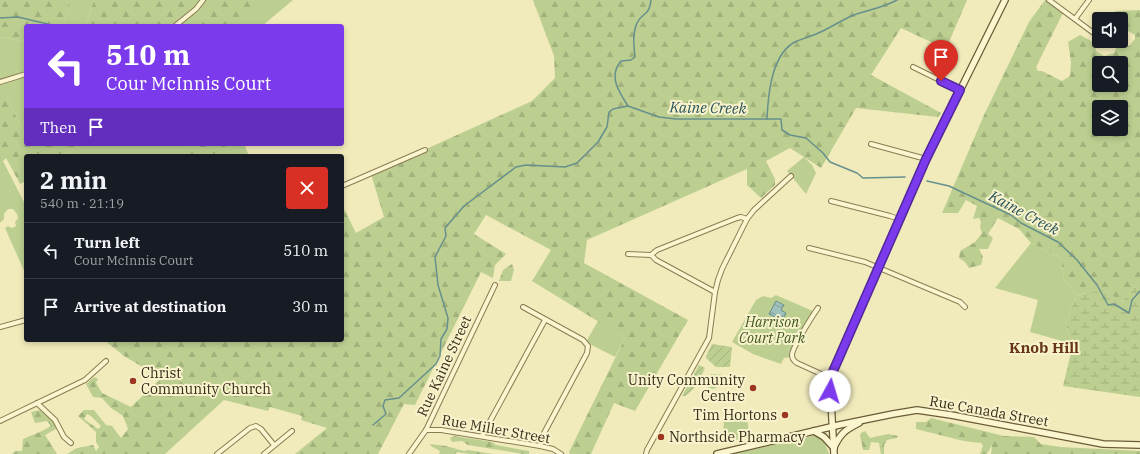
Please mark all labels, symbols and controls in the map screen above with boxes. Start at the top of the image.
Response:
map controls [1092,12,1128,136]
button: sound [1092,12,1128,48]
text: 510 m [106,36,190,73]
icon: left [40,40,92,92]
pin [924,40,958,81]
icon: arrive [930,46,952,68]
button: search [1092,56,1128,92]
text: Cour McInnis Court [106,72,271,95]
water label: Kaine Creek [668,97,747,118]
button: layers [1092,100,1128,136]
icon: arrive [85,116,107,138]
text: Then [40,118,77,137]
text: 2 min [40,164,107,196]
button: close [286,167,328,209]
water label: Kaine Creek [985,186,1063,239]
text: 540 m · 21:19 [40,195,124,212]
text: Turn left [74,233,140,252]
icon: left [40,240,62,262]
text: 510 m [283,241,328,260]
text: Cour McInnis Court [74,252,193,269]
icon: arrive [40,296,62,318]
text: Arrive at destination [74,297,226,316]
text: 30 m [292,297,328,316]
street label: Rue Kaine Street [413,313,475,419]
park label: Harrison Court Park [739,313,806,347]
district label: Knob Hill [1009,338,1079,357]
place label: Christ Community Church [141,364,271,398]
position arrow [809,370,851,412]
place label: Unity Community Centre [628,371,746,405]
marker: Christ Community Church [128,376,138,386]
marker: Unity Community Centre [748,383,758,393]
street label: Rue Canada Street [928,392,1050,430]
place label: Tim Hortons [693,406,777,424]
marker: Tim Hortons [780,410,790,420]
street label: Rue Miller Street [440,411,552,447]
place label: Northside Pharmacy [669,428,806,446]
marker: Northside Pharmacy [656,432,666,442]

